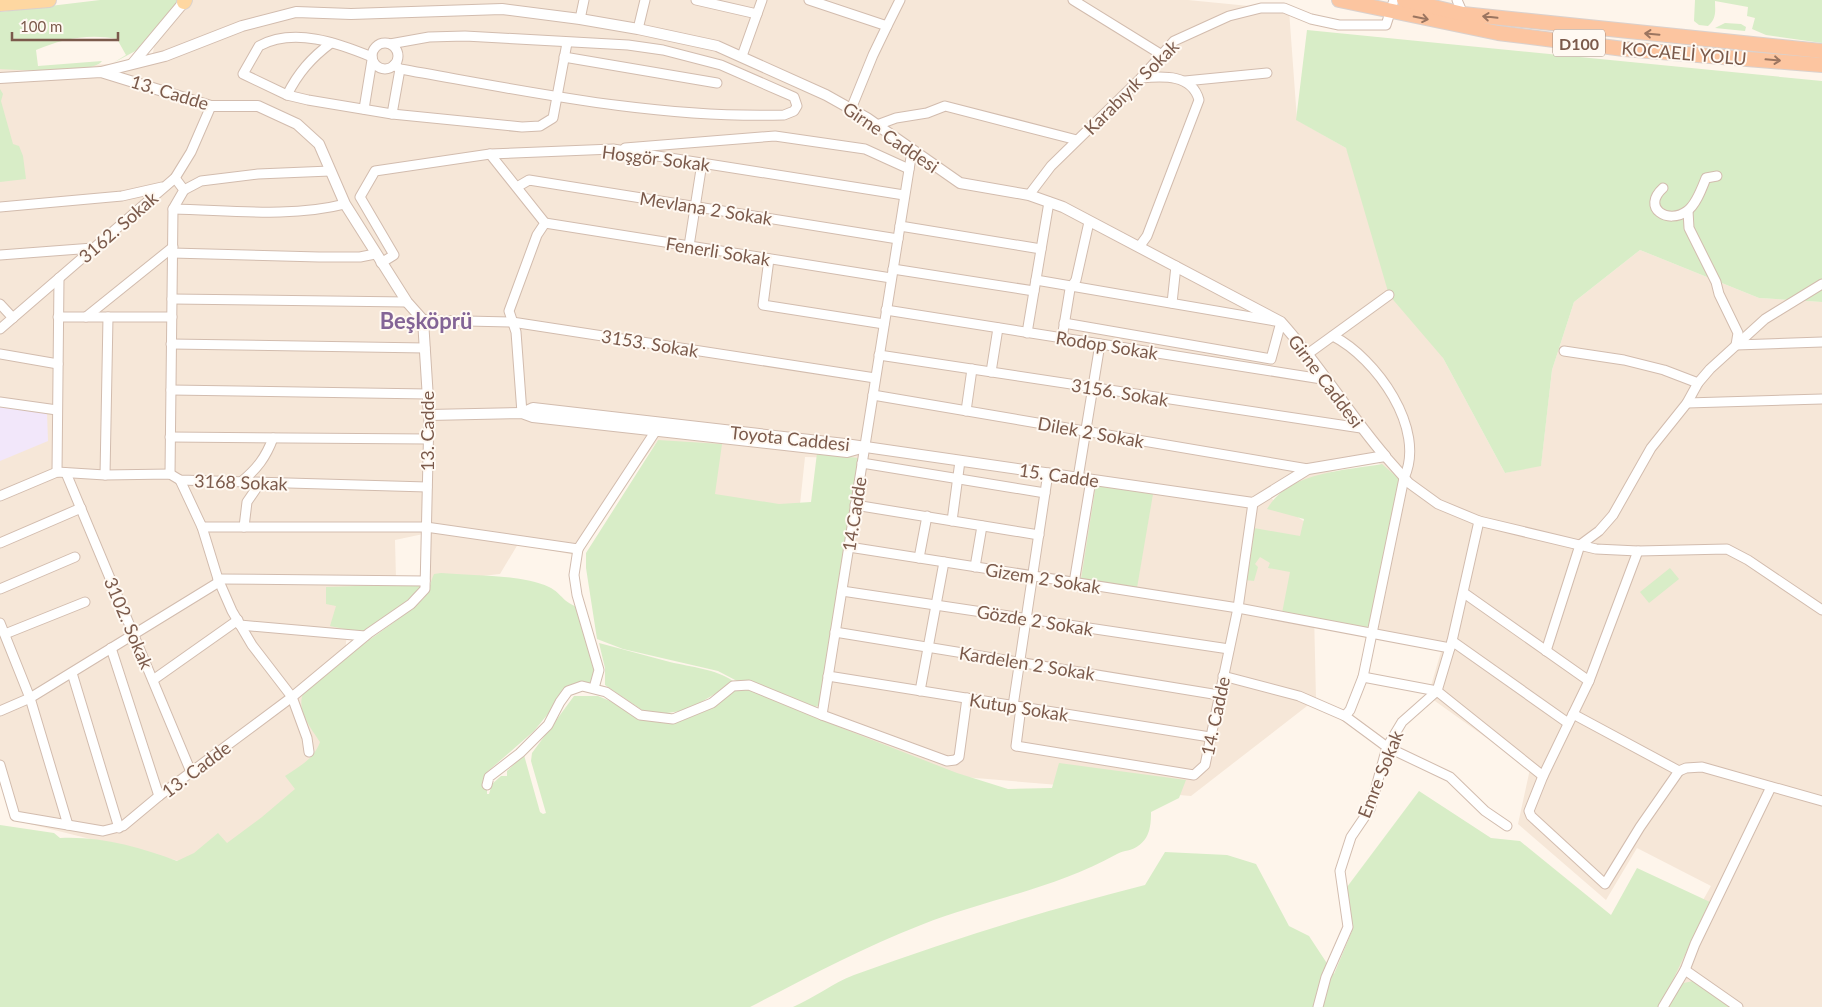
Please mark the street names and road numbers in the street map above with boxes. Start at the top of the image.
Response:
road number: D100 [1553,29,1605,56]
street label: Karabıyık Sokak [1079,34,1184,139]
street label: KOCAELİ YOLU [1621,37,1747,69]
street label: 13. Cadde [128,70,212,114]
street label: Girne Caddesi [839,97,943,177]
street label: Hoşgör Sokak [601,140,712,176]
street label: 3162. Sokak [74,186,163,267]
street label: Mevlana 2 Sokak [638,187,775,229]
street label: Fenerli Sokak [664,232,773,270]
street label: 3153. Sokak [600,324,701,362]
street label: Rodop Sokak [1054,326,1160,364]
street label: Girne Caddesi [1284,330,1368,432]
street label: 3156. Sokak [1070,373,1171,411]
street label: 13. Cadde [416,391,438,471]
street label: Dilek 2 Sokak [1036,412,1147,452]
street label: Toyota Caddesi [729,421,851,455]
street label: 15. Cadde [1018,459,1100,491]
street label: 3168 Sokak [194,469,289,495]
street label: 14.Cadde [837,475,871,553]
street label: Gizem 2 Sokak [984,558,1103,598]
street label: 3102. Sokak [100,574,159,673]
street label: Gözde 2 Sokak [975,600,1096,640]
street label: Kardelen 2 Sokak [958,641,1097,685]
street label: 14. Cadde [1196,674,1234,758]
street label: Kutup Sokak [968,688,1071,726]
street label: Emre Sokak [1352,726,1408,821]
street label: 13. Cadde [157,736,235,802]

